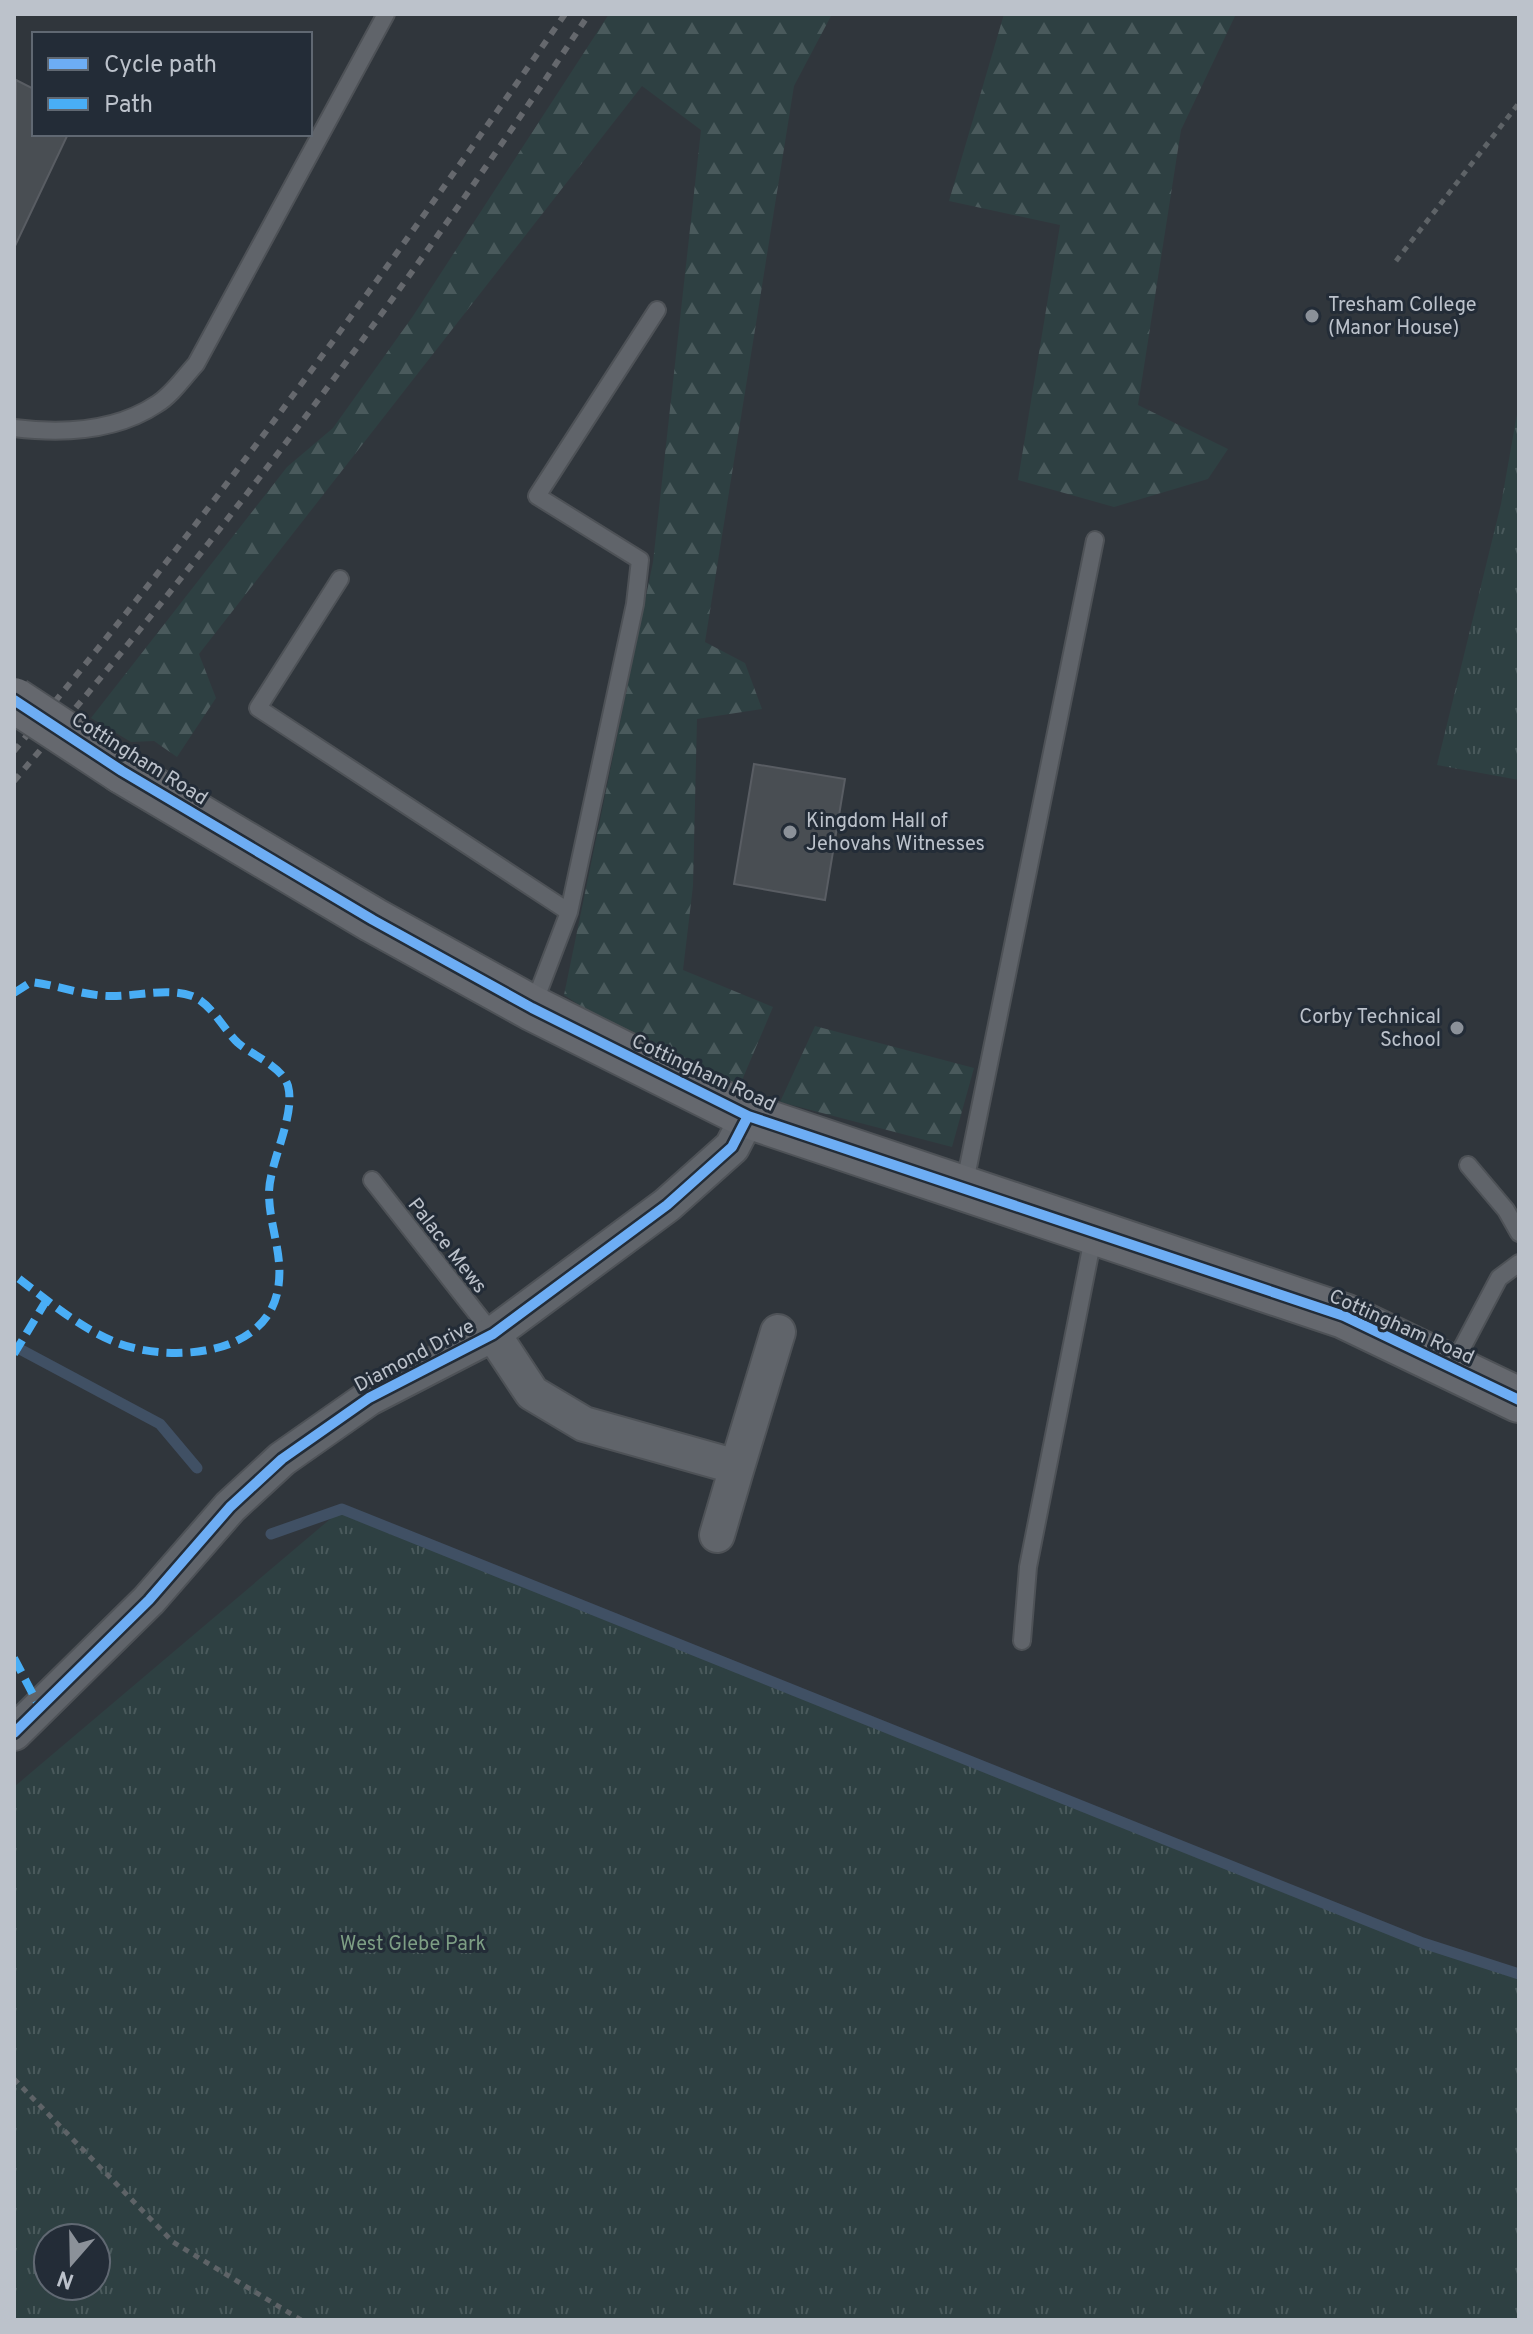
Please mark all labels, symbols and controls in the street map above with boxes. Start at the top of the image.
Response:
legend [32,32,312,136]
text: Cycle path [104,51,217,81]
text: Path [104,91,153,121]
place label: Tresham College (Manor House) [1328,293,1477,342]
marker: Tresham College (Manor House) [1303,307,1321,325]
street label: Cottingham Road [66,707,212,812]
place label: Kingdom Hall of Jehovahs Witnesses [806,809,985,858]
marker: Kingdom Hall of Jehovahs Witnesses [781,823,799,841]
place label: Corby Technical School [1299,1005,1441,1054]
marker: Corby Technical School [1448,1019,1466,1037]
street label: Cottingham Road [627,1029,780,1119]
street label: Palace Mews [401,1193,492,1299]
street label: Cottingham Road [1324,1284,1478,1372]
street label: Diamond Drive [350,1314,480,1399]
park label: West Glebe Park [340,1932,486,1958]
north arrow [32,2222,112,2302]
text: N [54,2263,78,2294]

